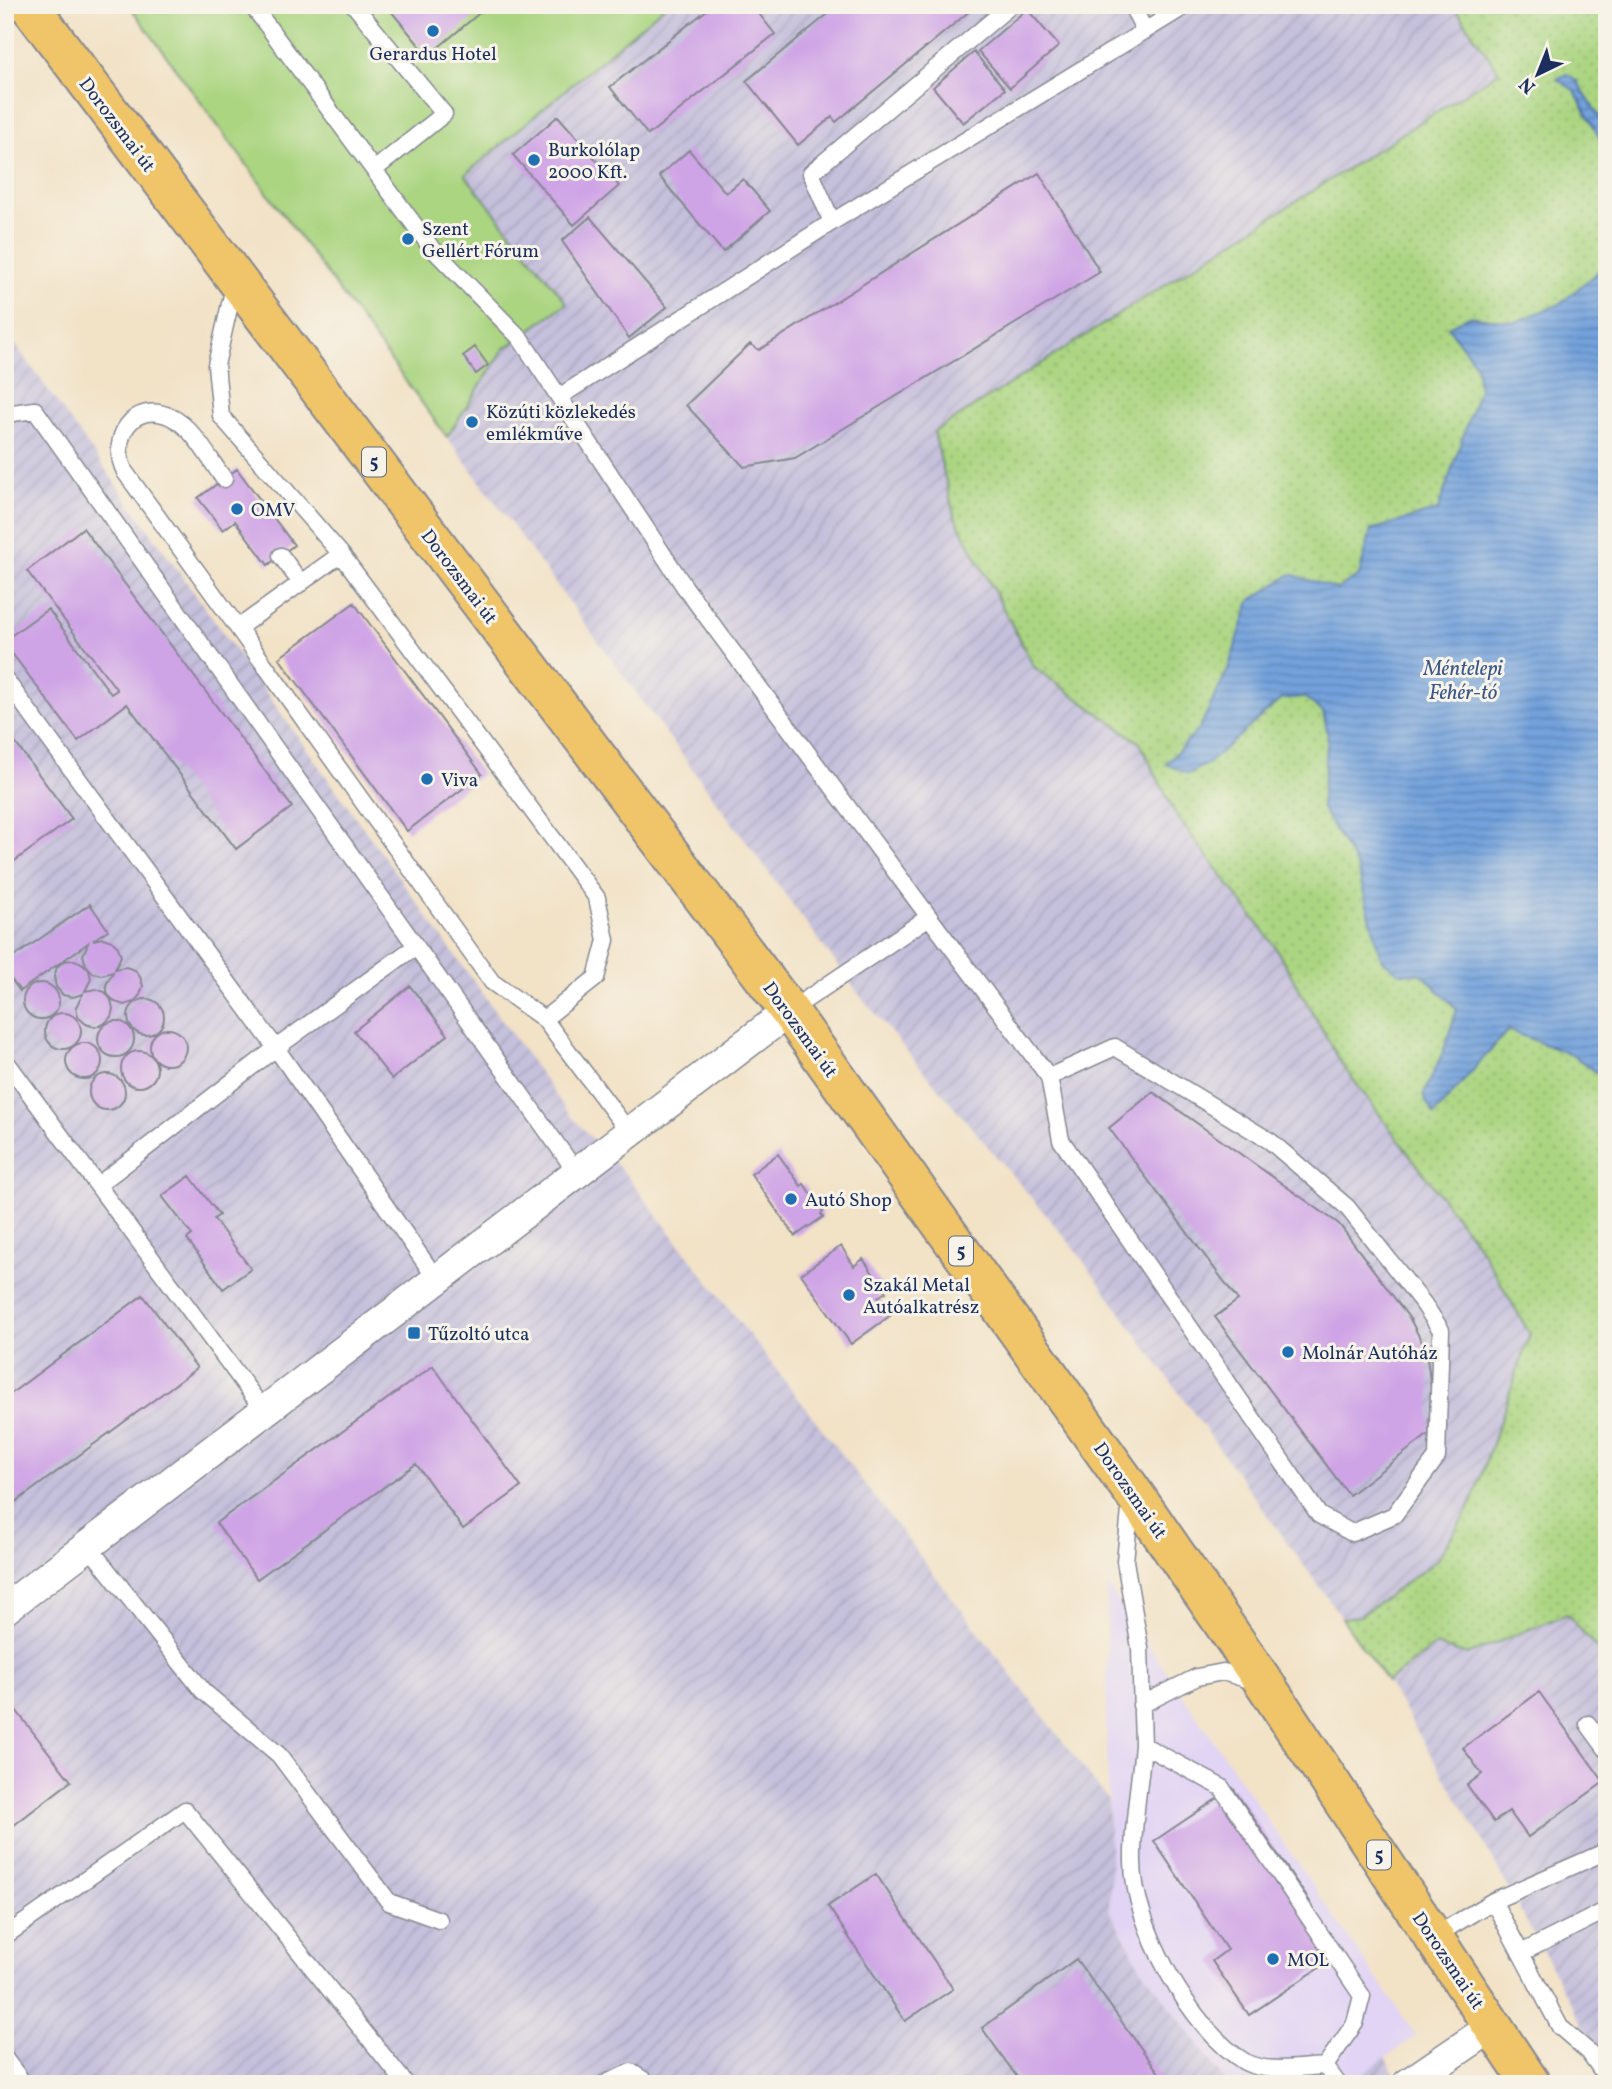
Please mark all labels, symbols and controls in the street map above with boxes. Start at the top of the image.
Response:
marker: Gerardus Hotel [425,23,441,39]
north arrow [1504,38,1574,108]
place label: Gerardus Hotel [369,42,497,68]
text: N [1514,71,1542,99]
street label: Dorozsmai út [72,72,161,178]
place label: Burkolólap 2000 Kft. [548,138,640,186]
marker: Burkolólap 2000 Kft. [526,152,542,168]
place label: Szent Gellért Fórum [422,217,539,265]
marker: Szent Gellért Fórum [400,231,416,247]
place label: Közúti közlekedés emlékműve [486,400,636,448]
marker: Közúti közlekedés emlékműve [464,414,480,430]
road number: 5 [362,448,386,476]
place label: OMV [251,498,295,524]
marker: OMV [229,501,245,517]
street label: Dorozsmai út [414,524,503,630]
water label: Méntelepi Fehér-tó [1422,655,1503,708]
place label: Viva [441,768,478,794]
marker: Viva [419,771,435,787]
street label: Dorozsmai út [756,977,843,1084]
place label: Autó Shop [805,1188,892,1214]
marker: Autó Shop [783,1191,799,1207]
road number: 5 [949,1236,973,1266]
place label: Szakál Metal Autóalkatrész [863,1273,979,1321]
marker: Szakál Metal Autóalkatrész [841,1287,857,1303]
place label: Tűzoltó utca [428,1322,530,1348]
marker: Tűzoltó utca [406,1325,422,1341]
place label: Molnár Autóház [1302,1341,1438,1367]
marker: Molnár Autóház [1280,1344,1296,1360]
street label: Dorozsmai út [1086,1437,1173,1545]
road number: 5 [1367,1840,1391,1870]
street label: Dorozsmai út [1405,1907,1490,2015]
place label: MOL [1287,1948,1330,1974]
marker: MOL [1265,1951,1281,1967]

